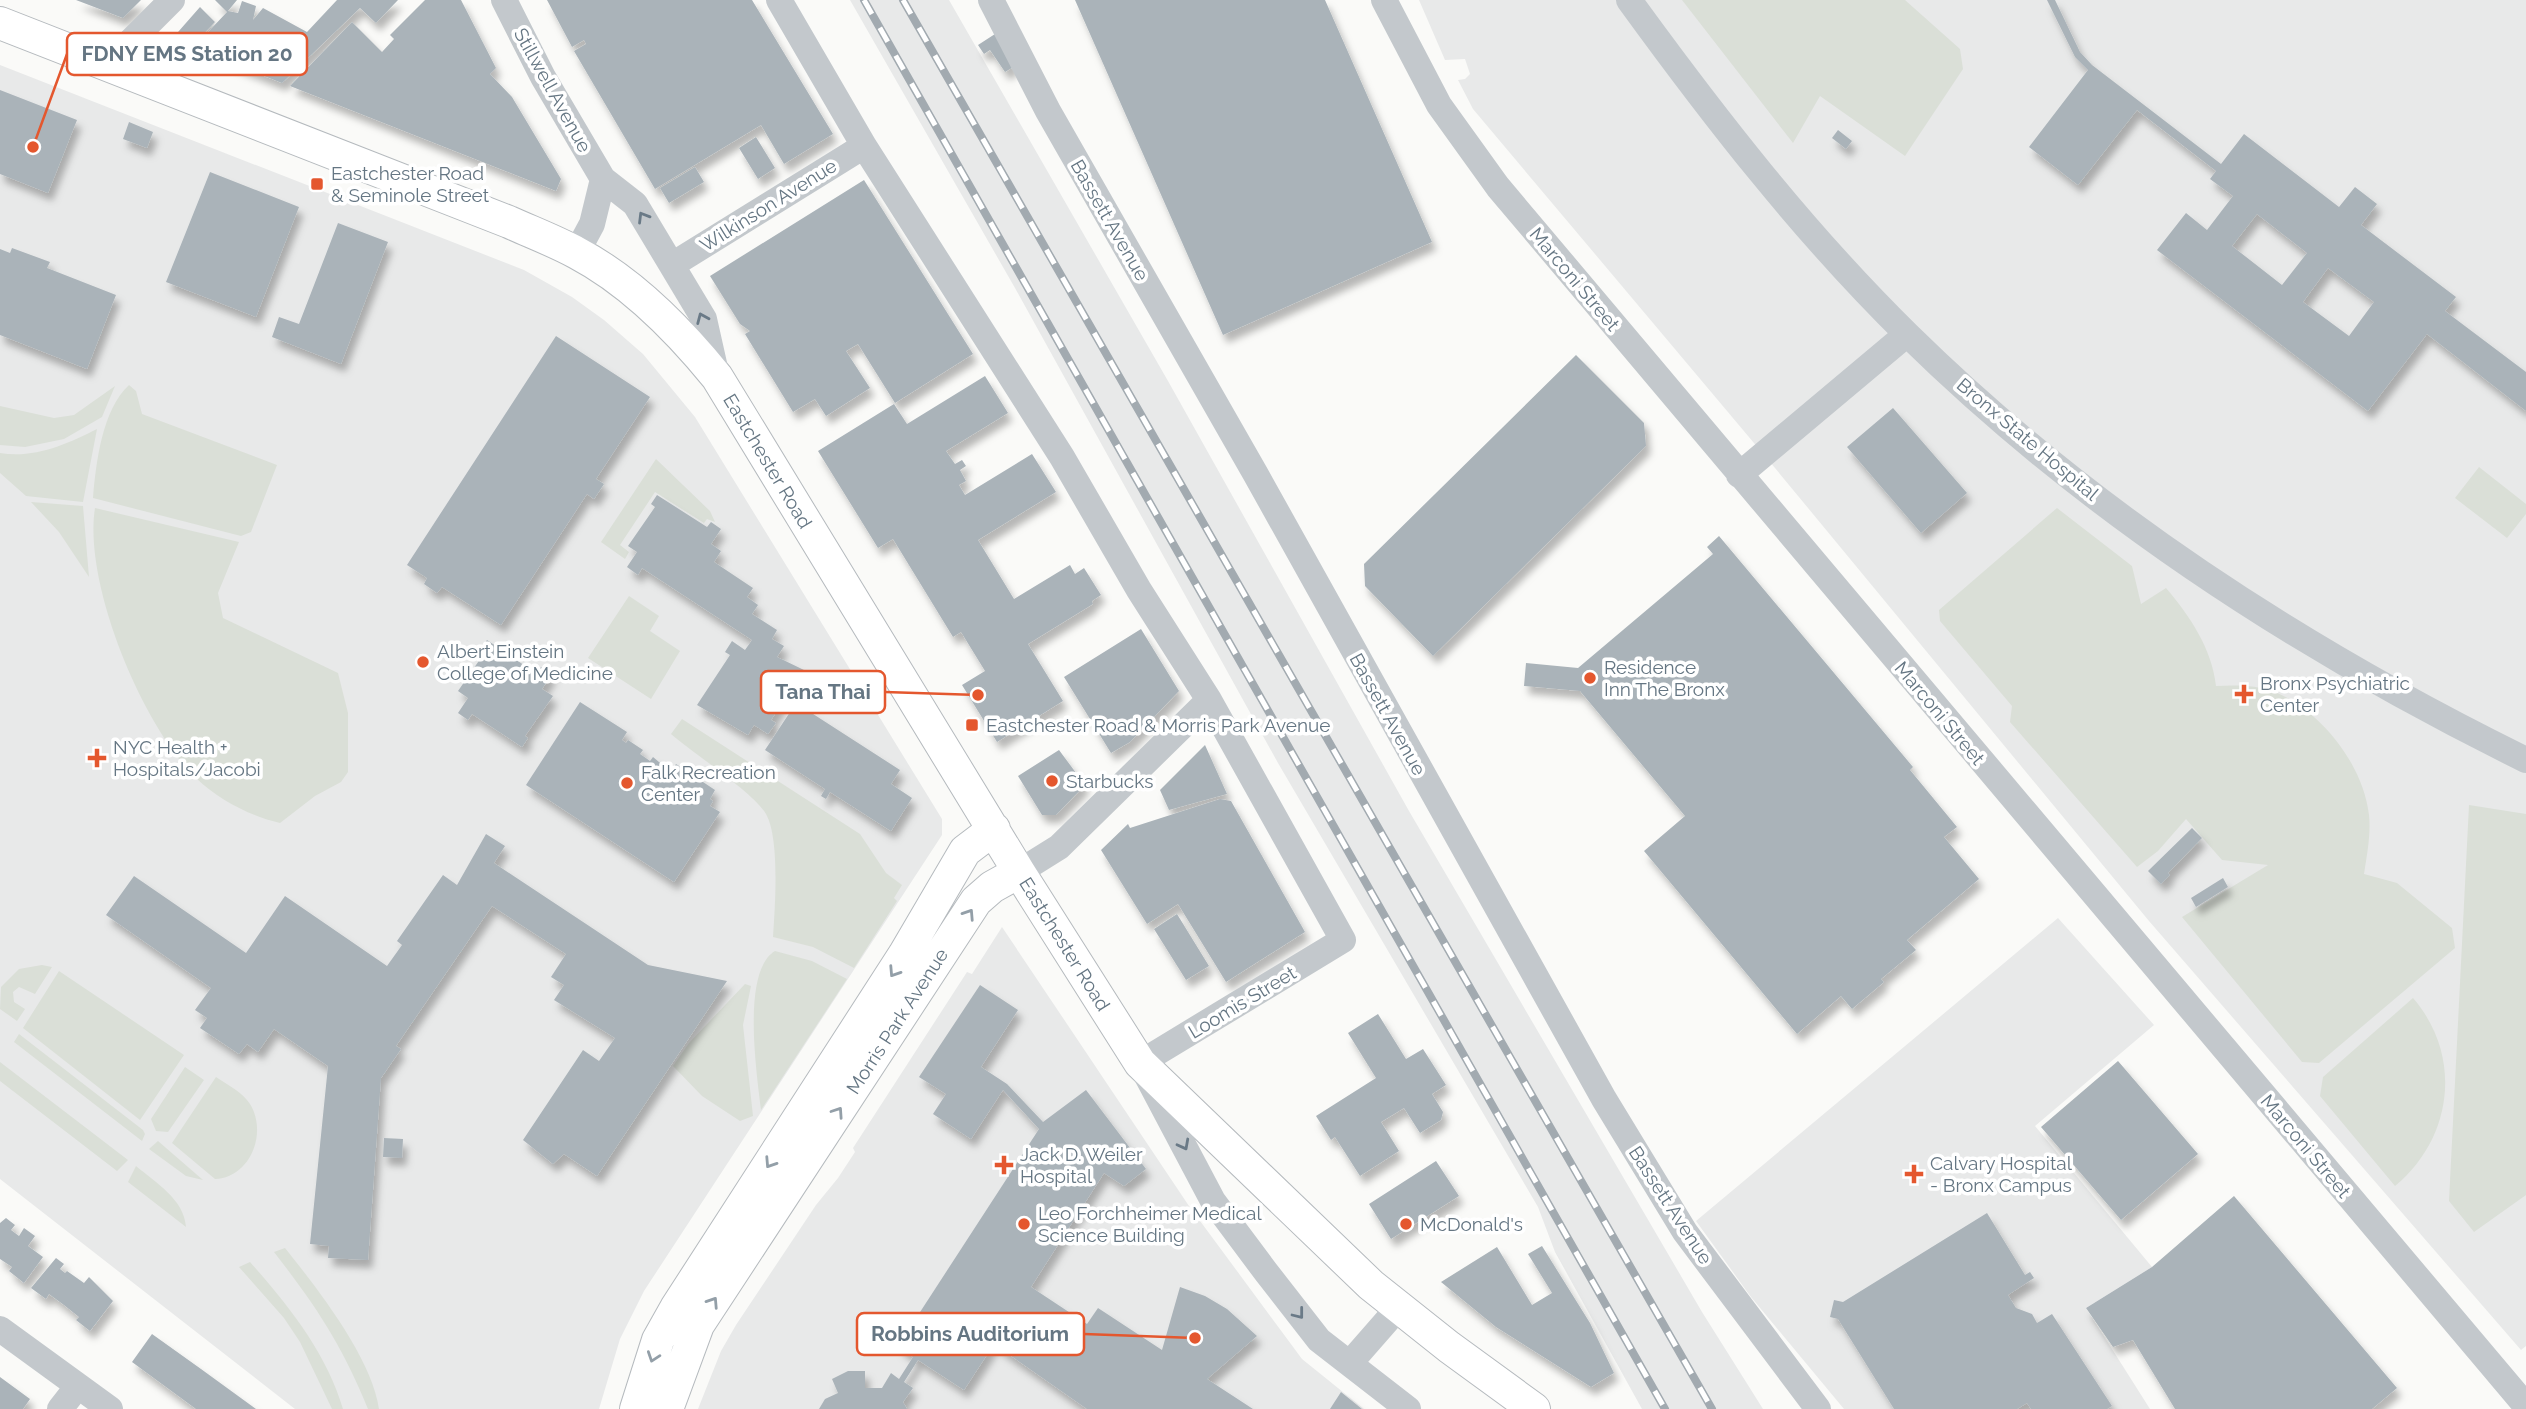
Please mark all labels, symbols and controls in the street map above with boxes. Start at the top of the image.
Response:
street label: Stillwell Avenue [510,24,596,156]
callout: FDNY EMS Station 20 [67,33,307,75]
text: FDNY EMS Station 20 [81,41,293,66]
street label: Wilkinson Avenue [696,154,840,256]
street label: Bassett Avenue [1066,156,1154,284]
place label: Eastchester Road & Seminole Street [331,162,490,206]
marker: Eastchester Road & Seminole Street [309,176,325,192]
one-way arrow [638,212,651,225]
street label: Marconi Street [1526,223,1625,335]
one-way arrow [696,313,710,325]
street label: Bronx State Hospital [1953,373,2104,505]
street label: Eastchester Road [719,390,817,532]
place label: Albert Einstein College of Medicine [437,640,613,684]
street label: Bassett Avenue [1345,649,1431,779]
marker: Albert Einstein College of Medicine [415,654,431,670]
place label: Residence Inn The Bronx [1604,656,1725,700]
street label: Marconi Street [1891,657,1990,769]
marker: Residence Inn The Bronx [1582,670,1598,686]
callout: Tana Thai [761,671,885,713]
place label: Bronx Psychiatric Center [2260,672,2410,716]
text: Tana Thai [775,679,871,704]
marker: Bronx Psychiatric Center [2234,684,2254,704]
place label: Eastchester Road & Morris Park Avenue [986,714,1330,736]
marker: Eastchester Road & Morris Park Avenue [964,717,980,733]
place label: NYC Health + Hospitals/Jacobi [113,736,261,780]
marker: NYC Health + Hospitals/Jacobi [87,748,107,768]
place label: Falk Recreation Center [641,761,776,805]
place label: Starbucks [1066,770,1153,792]
marker: Starbucks [1044,773,1060,789]
marker: Falk Recreation Center [619,775,635,791]
street label: Eastchester Road [1015,873,1115,1015]
one-way arrow [960,908,973,921]
street label: Morris Park Avenue [842,944,952,1098]
street label: Loomis Street [1184,961,1300,1043]
one-way arrow [889,964,902,977]
street label: Marconi Street [2257,1090,2356,1202]
one-way arrow [829,1106,842,1119]
one-way arrow [1176,1138,1189,1150]
street label: Bassett Avenue [1625,1142,1717,1268]
place label: Jack D. Weiler Hospital [1020,1143,1143,1187]
place label: Calvary Hospital - Bronx Campus [1930,1152,2073,1196]
one-way arrow [766,1155,779,1168]
marker: Jack D. Weiler Hospital [994,1155,1014,1175]
marker: Calvary Hospital - Bronx Campus [1904,1164,1924,1184]
place label: Leo Forchheimer Medical Science Building [1038,1202,1262,1246]
place label: McDonald's [1420,1213,1523,1235]
marker: Leo Forchheimer Medical Science Building [1016,1216,1032,1232]
marker: McDonald's [1398,1216,1414,1232]
one-way arrow [705,1297,718,1310]
one-way arrow [1291,1306,1303,1319]
callout: Robbins Auditorium [857,1313,1084,1355]
text: Robbins Auditorium [871,1321,1069,1346]
one-way arrow [647,1350,661,1362]

